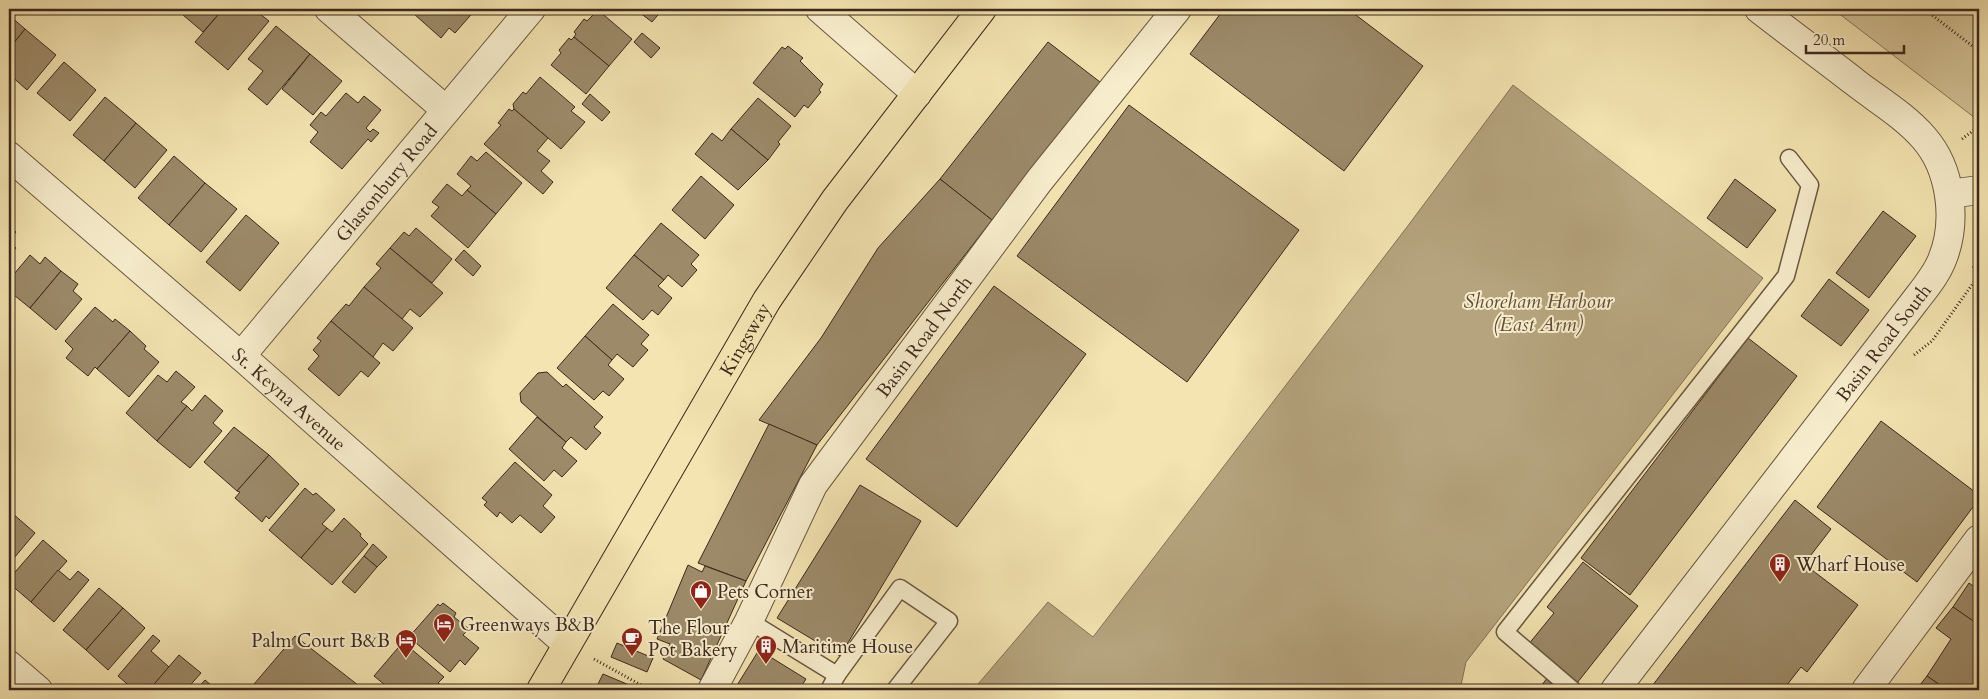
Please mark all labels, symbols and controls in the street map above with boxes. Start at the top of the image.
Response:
scale bar [1806,22,1903,54]
text: 20 m [1813,30,1845,50]
street label: Glastonbury Road [330,119,444,248]
street label: Basin Road North [871,270,979,403]
street label: Basin Road South [1830,278,1938,407]
water label: Shoreham Harbour (East Arm) [1464,288,1614,338]
street label: Kingsway [714,298,777,381]
street label: St. Keyna Avenue [226,342,351,457]
building icon: Wharf House [1768,552,1792,583]
place label: Wharf House [1795,552,1905,578]
shop icon: Pets Corner [689,579,713,610]
place label: Pets Corner [717,579,812,605]
hotel icon: Greenways B&B [432,612,456,643]
place label: Greenways B&B [460,612,595,638]
place label: The Flour Pot Bakery [648,615,738,663]
cafe icon: The Flour Pot Bakery [620,626,644,657]
place label: Palm Court B&B [251,628,390,654]
hotel icon: Palm Court B&B [394,628,418,659]
building icon: Maritime House [754,634,778,665]
place label: Maritime House [782,634,913,660]

